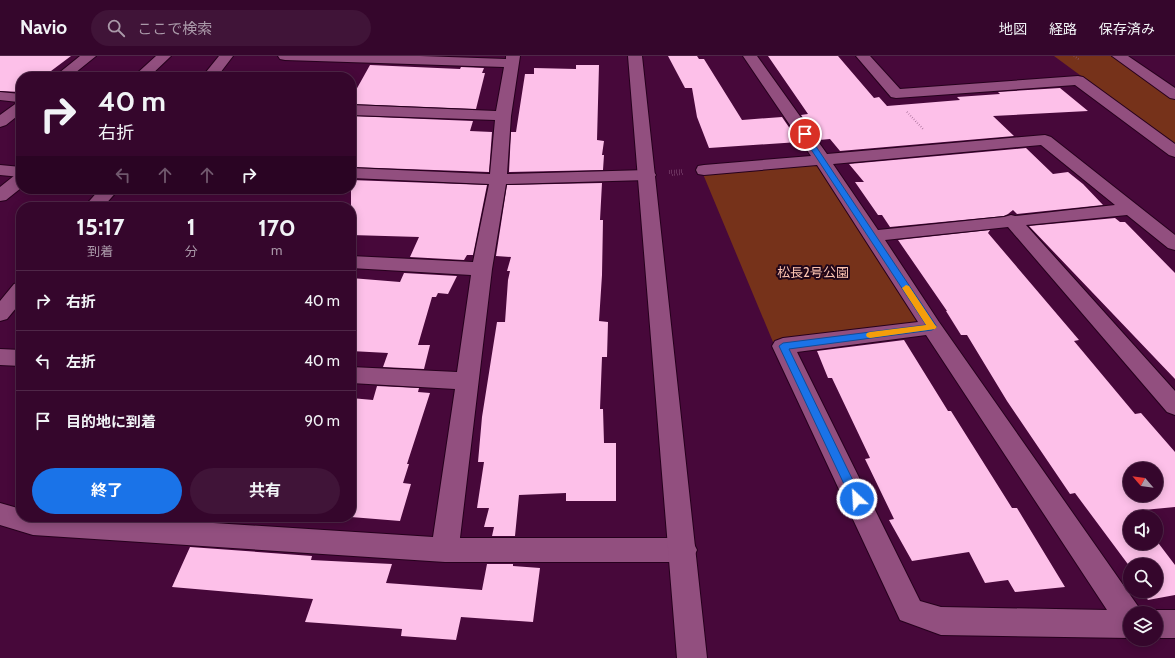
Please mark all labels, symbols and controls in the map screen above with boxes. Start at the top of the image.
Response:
search box [91,10,371,46]
text: Navio [20,16,67,39]
icon: search [105,17,127,39]
text: ここで検索 [137,20,212,38]
text: 地図 [999,20,1027,38]
text: 経路 [1049,20,1077,38]
text: 保存済み [1099,20,1155,38]
text: 40 m [98,84,166,118]
icon: right [32,88,84,140]
pin [788,117,822,151]
text: 右折 [98,122,134,144]
icon: arrive [794,123,816,145]
icon: left [112,164,134,186]
icon: ahead [154,164,176,186]
icon: ahead [196,164,218,186]
icon: right [238,164,260,186]
text: 15:17 [76,212,124,241]
text: 1 [187,212,196,241]
text: 170 [258,213,296,242]
text: m [271,242,283,258]
text: 到着 [87,243,113,259]
text: 分 [185,243,198,259]
park label: 松長2号公園 [777,264,849,280]
icon: right [32,290,54,312]
text: 40 m [304,292,340,310]
text: 右折 [66,293,96,311]
icon: left [32,350,54,372]
text: 40 m [304,352,340,370]
text: 左折 [66,353,96,371]
icon: arrive [32,410,54,432]
text: 90 m [304,412,340,430]
text: 目的地に到着 [66,413,156,431]
north arrow [1123,462,1163,502]
map controls [1123,462,1163,646]
button: 終了 [32,468,182,514]
button: 共有 [190,468,340,514]
position arrow [836,478,878,520]
button: sound [1123,510,1163,550]
button: search [1123,558,1163,598]
button: layers [1123,606,1163,646]

